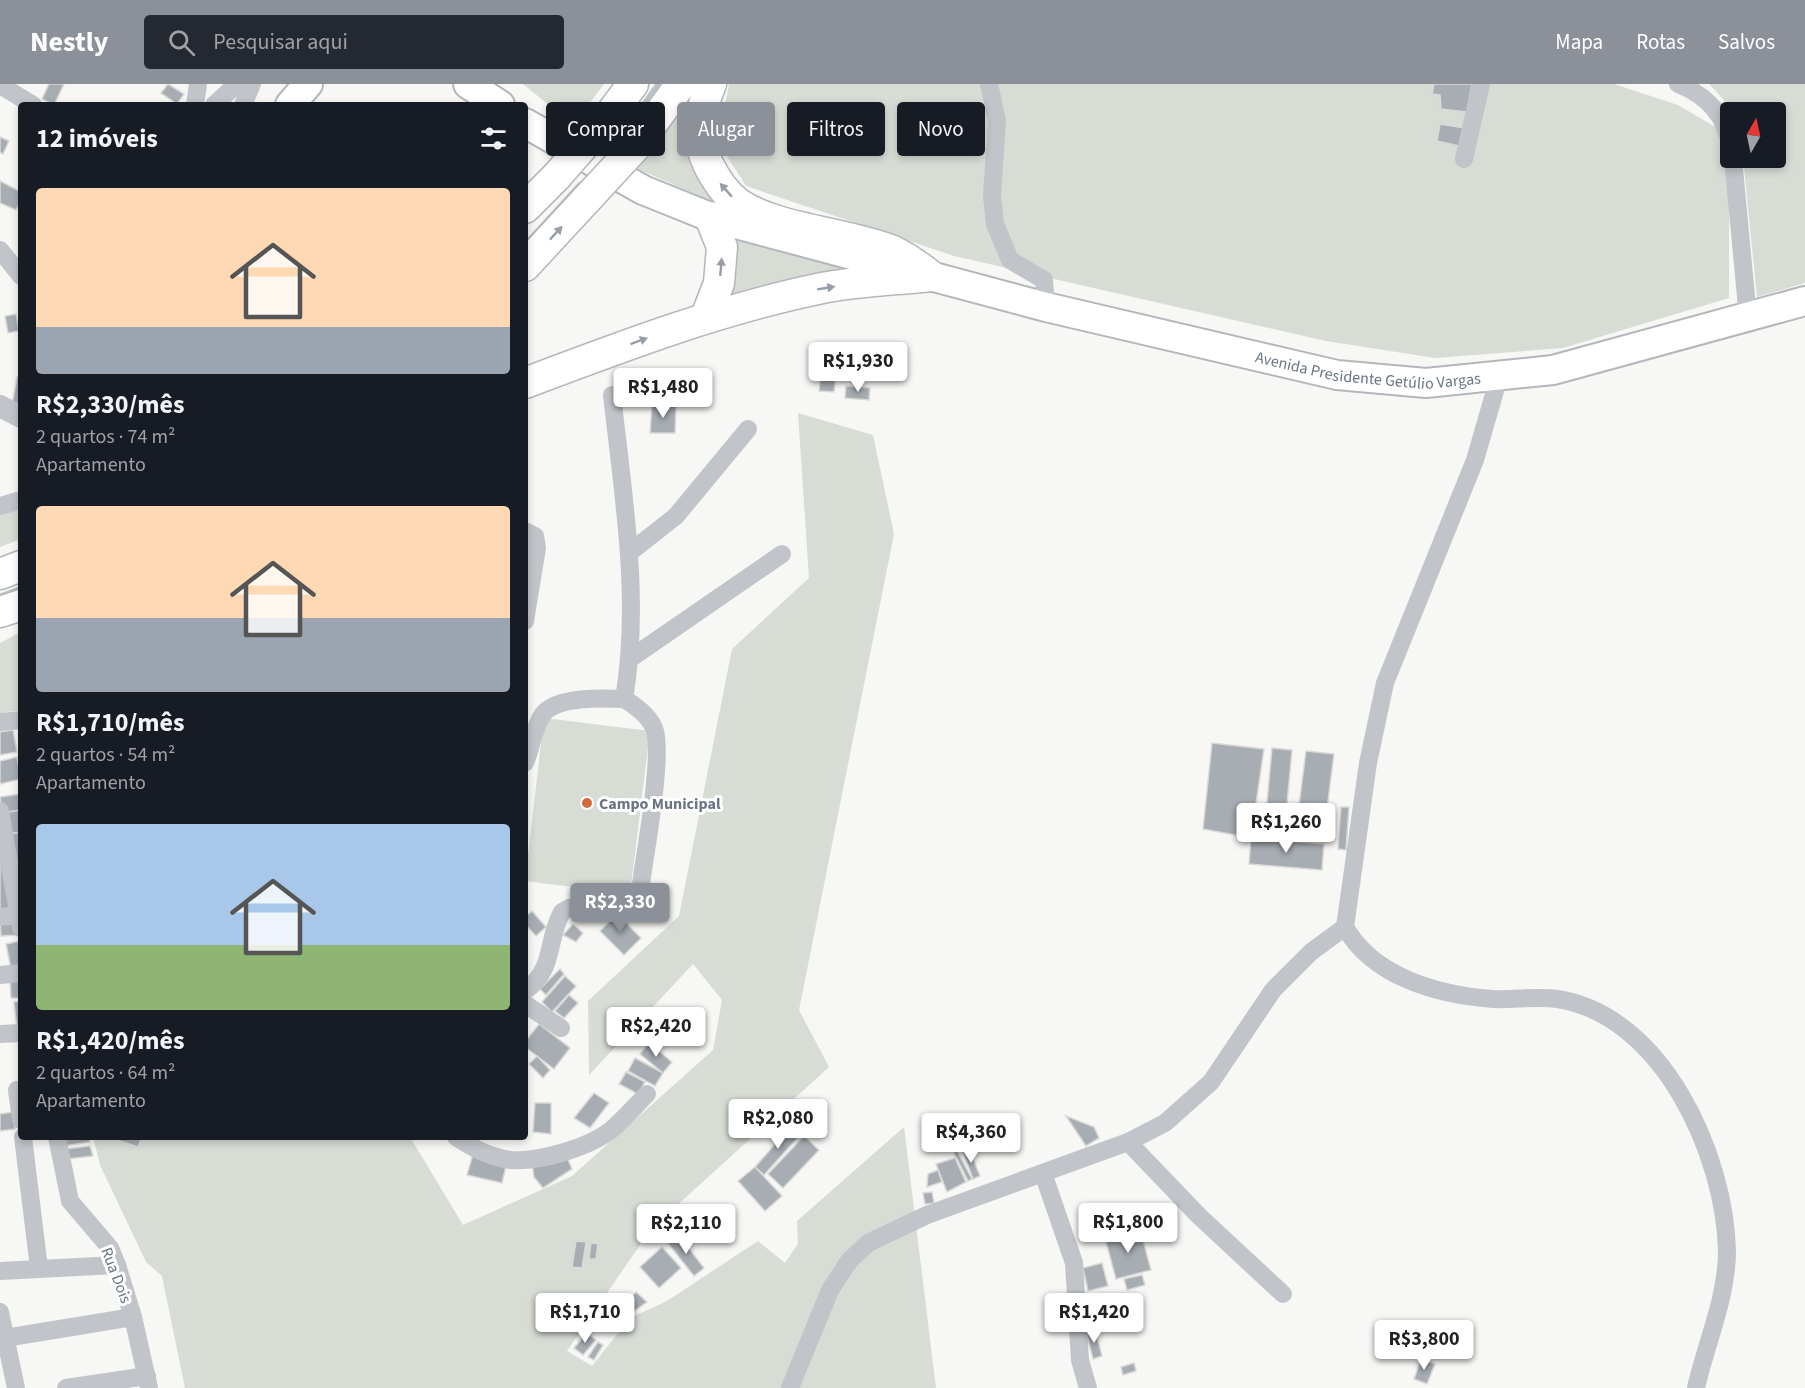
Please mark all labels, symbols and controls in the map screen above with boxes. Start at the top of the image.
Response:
search box [144,15,564,69]
text: Nestly [30,22,108,62]
icon: search [165,26,198,59]
text: Pesquisar aqui [213,26,348,58]
text: Mapa [1555,27,1603,57]
text: Rotas [1636,27,1685,57]
text: Salvos [1718,27,1775,57]
chip: Comprar [546,102,665,156]
chip: Alugar [677,102,775,156]
chip: Filtros [787,102,885,156]
chip: Novo [897,102,985,156]
north arrow [1720,102,1786,168]
map controls [1720,102,1786,168]
text: 12 imóveis [36,120,158,157]
icon: filters [477,122,510,155]
one-way arrow [719,183,732,198]
one-way arrow [549,226,562,241]
icon: home [219,227,327,335]
one-way arrow [716,258,725,277]
one-way arrow [817,283,836,292]
one-way arrow [630,336,648,346]
pin: R$1,930 [803,342,913,393]
street label: Avenida Presidente Getúlio Vargas [1253,346,1482,395]
text: R$1,930 [822,347,894,375]
pin: R$1,480 [608,368,718,419]
text: R$1,480 [627,373,699,401]
text: R$2,330/mês [36,386,184,423]
text: 2 quartos · 74 m² [36,423,175,451]
text: Apartamento [36,451,146,479]
icon: home [219,545,327,653]
text: R$1,710/mês [36,704,184,741]
text: 2 quartos · 54 m² [36,741,175,769]
text: Apartamento [36,769,146,797]
place label: Campo Municipal [599,793,721,815]
marker: Campo Municipal [580,796,594,810]
pin: R$1,260 [1231,803,1341,854]
text: R$1,260 [1250,808,1322,836]
icon: home [219,863,327,971]
pin: R$2,330 [565,883,675,934]
text: R$2,330 [584,888,656,916]
pin: R$2,420 [601,1007,711,1058]
text: R$2,420 [620,1012,692,1040]
text: R$1,420/mês [36,1022,184,1059]
text: 2 quartos · 64 m² [36,1059,175,1087]
text: Apartamento [36,1087,146,1115]
pin: R$2,080 [723,1099,833,1150]
text: R$2,080 [742,1104,814,1132]
pin: R$4,360 [916,1113,1026,1164]
text: R$4,360 [935,1118,1007,1146]
pin: R$1,800 [1073,1203,1183,1254]
pin: R$2,110 [631,1204,741,1255]
text: R$1,800 [1092,1208,1164,1236]
text: R$2,110 [650,1209,722,1237]
street label: Rua Dois [95,1244,137,1307]
pin: R$1,710 [530,1293,640,1344]
pin: R$1,420 [1039,1293,1149,1344]
text: R$1,710 [549,1298,621,1326]
text: R$1,420 [1058,1298,1130,1326]
pin: R$3,800 [1369,1320,1479,1371]
text: R$3,800 [1388,1325,1460,1353]

